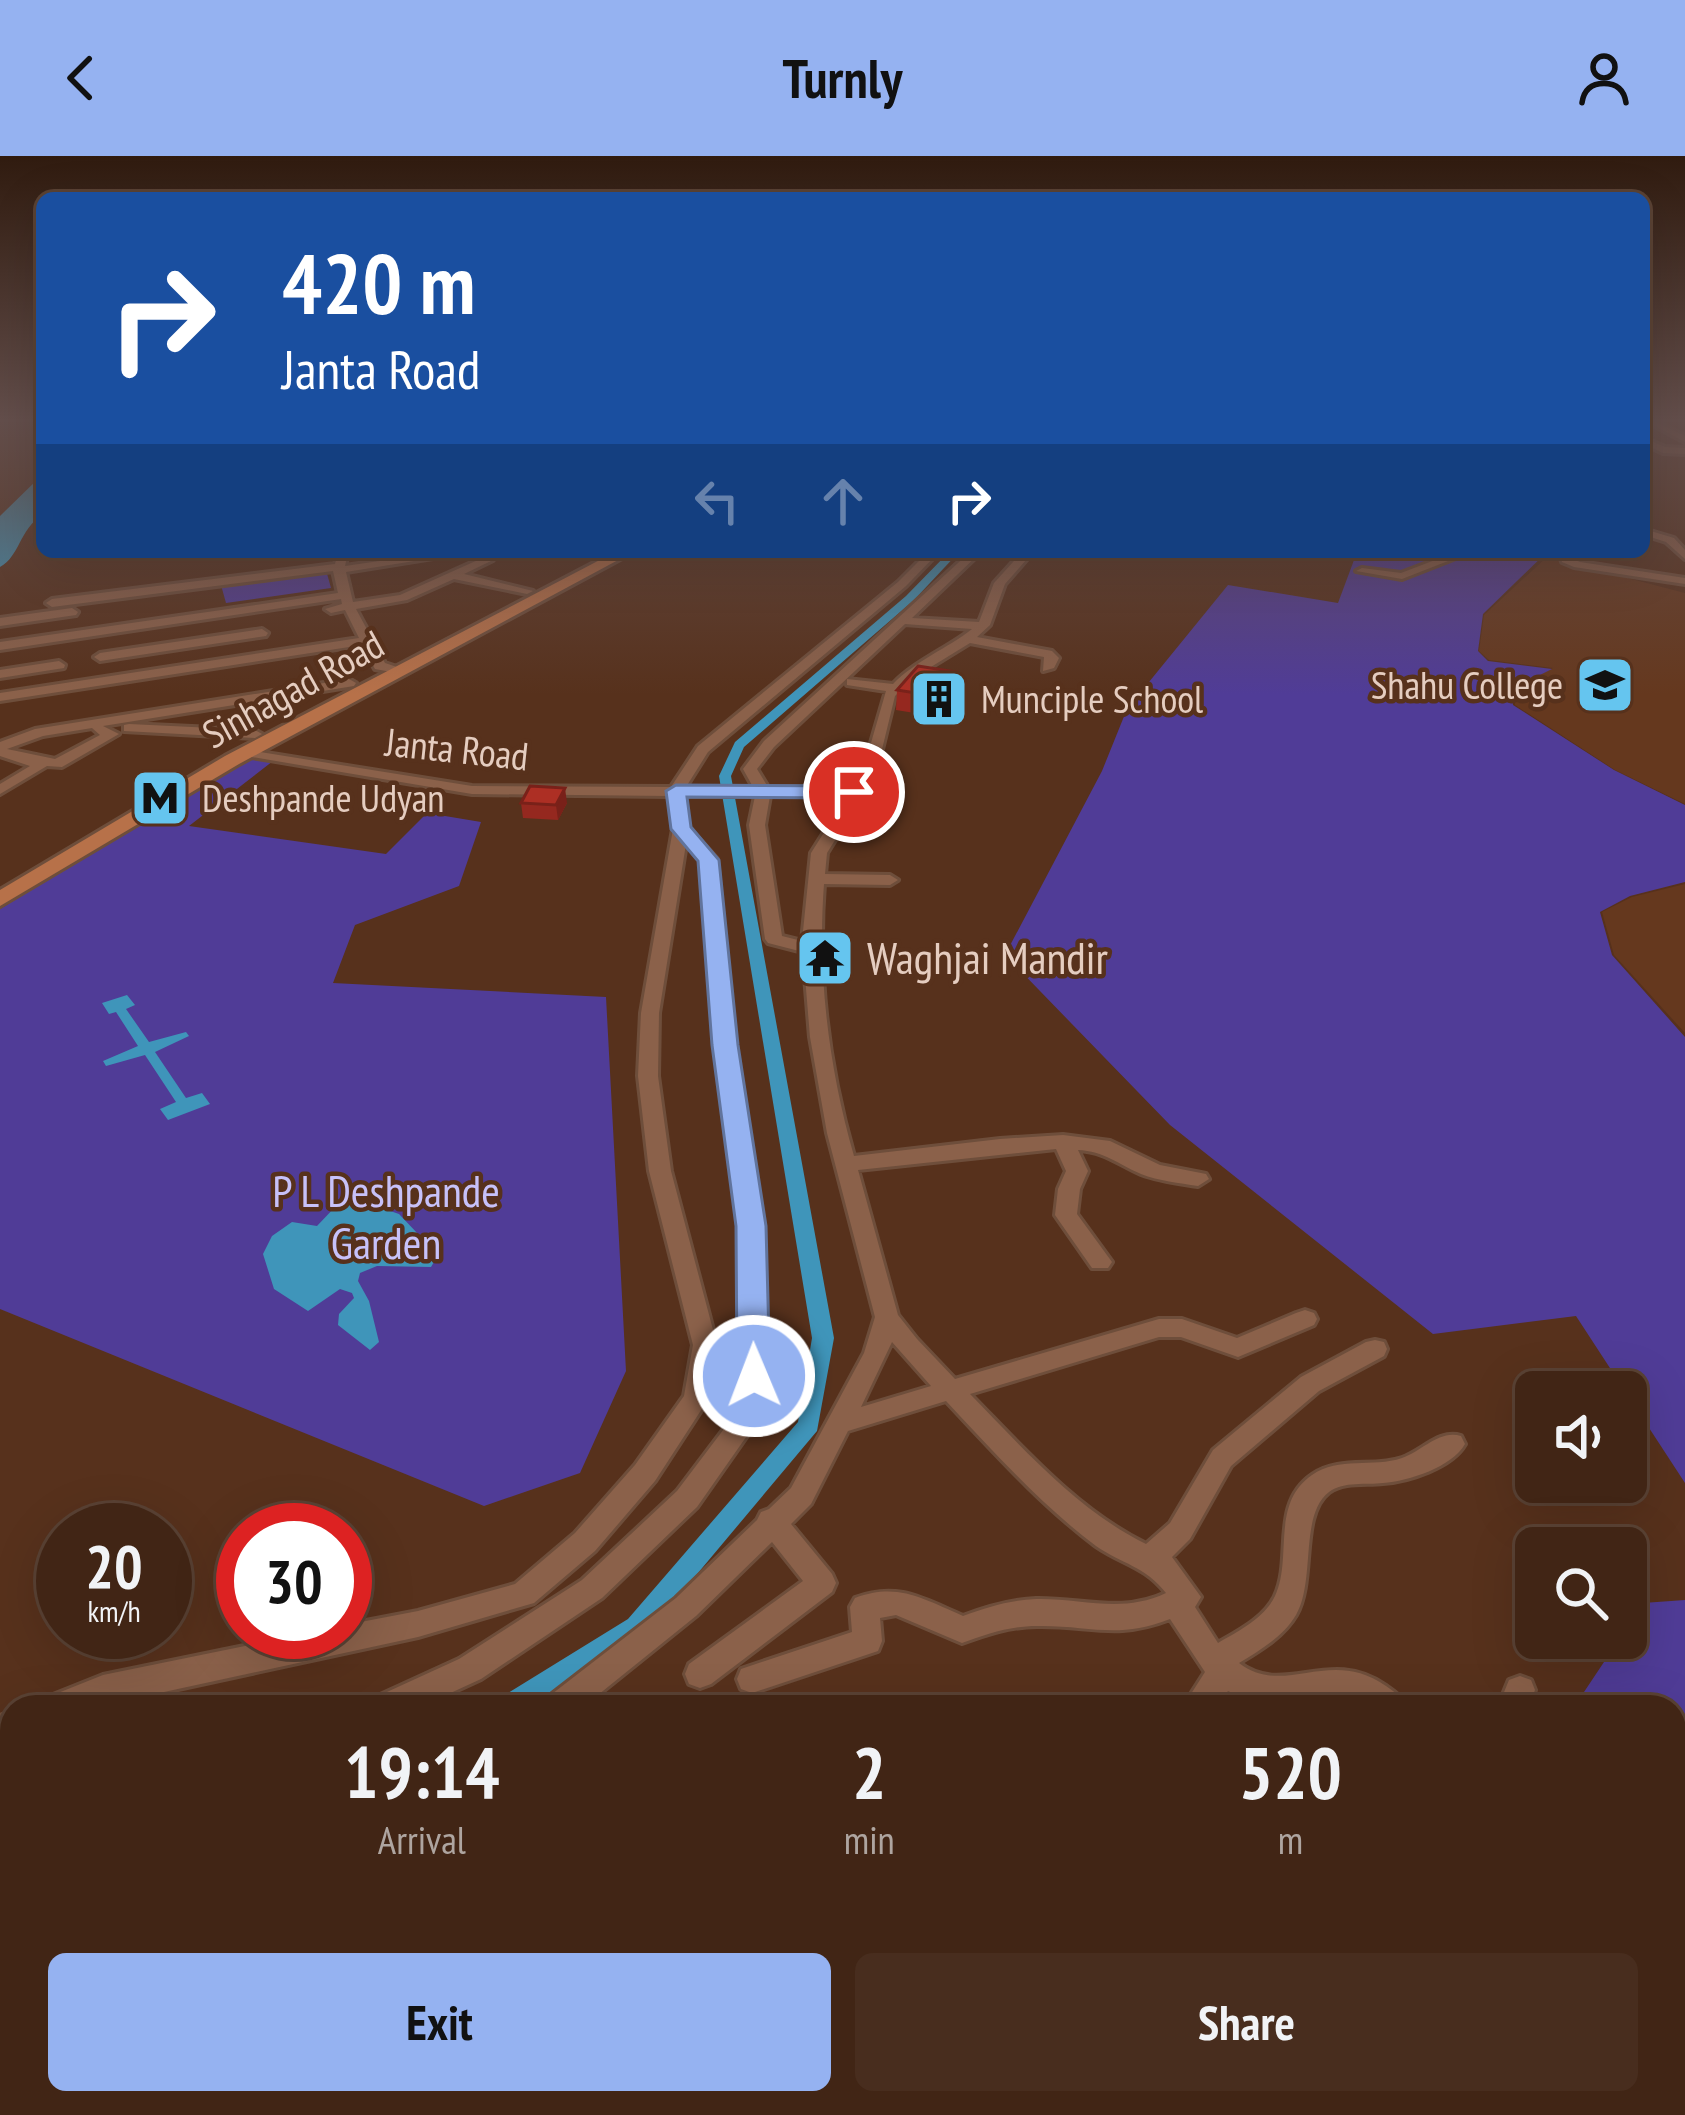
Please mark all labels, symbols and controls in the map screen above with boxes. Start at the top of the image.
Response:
text: Turnly [783,43,902,113]
icon: back [48,45,114,111]
icon: person [1571,45,1637,111]
text: 420 m [282,228,475,337]
icon: right [84,240,240,396]
text: Janta Road [282,334,480,404]
icon: left [684,468,750,534]
icon: ahead [810,468,876,534]
icon: right [936,468,1002,534]
street label: Sinhagad Road [193,618,392,759]
school or university icon: Shahu College [1574,654,1636,716]
place label: Shahu College [1371,659,1563,710]
building icon: Munciple School [908,668,970,730]
place label: Munciple School [981,673,1203,724]
street label: Janta Road [381,715,531,781]
pin [803,741,905,843]
icon: arrive [821,759,887,825]
metro station icon: Deshpande Udyan [129,767,191,829]
place label: Deshpande Udyan [202,772,444,823]
temple icon: Waghjai Mandir [794,927,856,989]
place label: Waghjai Mandir [867,928,1109,986]
park label: P L Deshpande Garden [272,1161,500,1271]
position arrow [691,1313,817,1439]
map controls [1515,1371,1647,1659]
button: sound [1515,1371,1647,1503]
speed limit sign: 30 [216,1503,372,1659]
text: 20 [85,1527,143,1605]
button: search [1515,1527,1647,1659]
text: km/h [87,1591,141,1630]
text: 19:14 [344,1725,500,1818]
text: 2 [852,1725,886,1818]
text: 520 [1239,1725,1342,1818]
text: Arrival [378,1814,466,1865]
text: min [844,1814,895,1865]
text: m [1278,1814,1303,1865]
button: Exit [48,1953,831,2091]
button: Share [855,1953,1638,2091]

